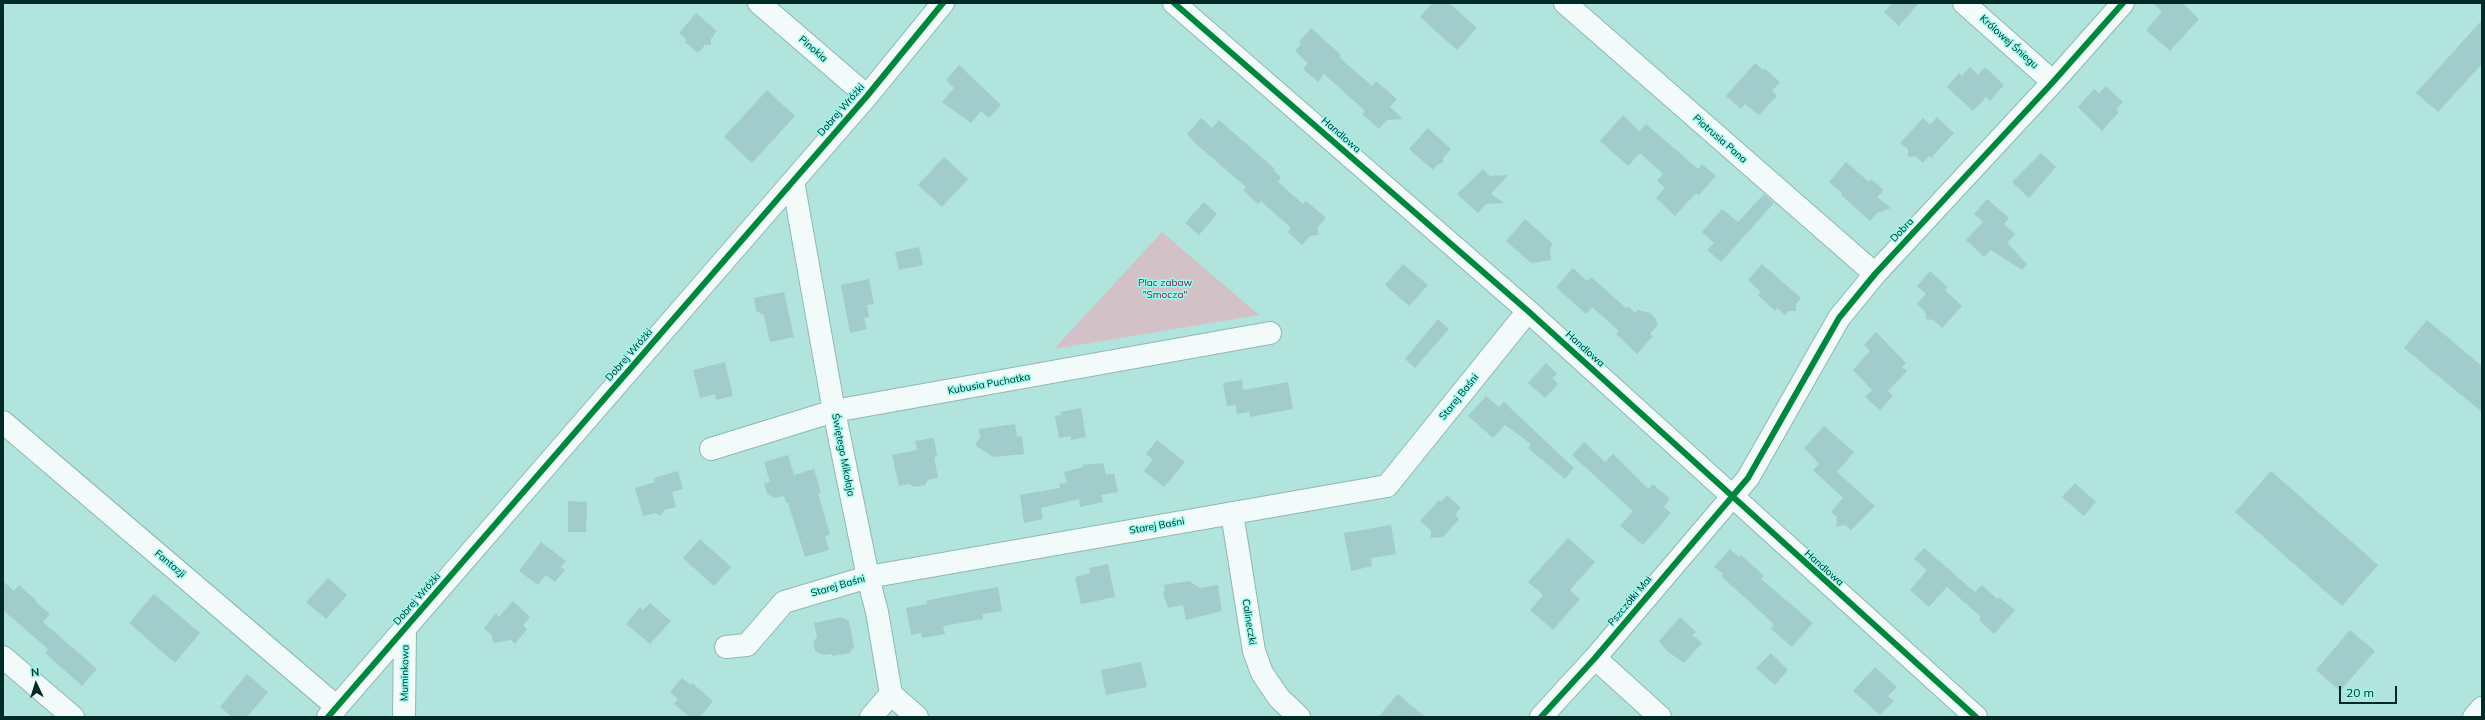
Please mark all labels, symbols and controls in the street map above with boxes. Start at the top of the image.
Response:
street label: Królowej Śniegu [1977,13,2041,71]
street label: Pinokia [796,33,830,65]
street label: Dobrej Wróżki [815,81,867,139]
street label: Piotrusia Pana [1691,112,1749,166]
street label: Handlowa [1319,115,1363,155]
street label: Dobra [1888,215,1916,245]
park label: Plac zabaw "Smocza" [1138,277,1192,300]
street label: Dobrej Wróżki [603,326,655,384]
street label: Handlowa [1563,328,1607,370]
street label: Kubusia Puchatka [947,371,1031,397]
street label: Starej Baśni [1437,372,1481,422]
street label: Świętego Mikołaja [829,412,857,498]
street label: Starej Baśni [1129,515,1185,537]
street label: Handlowa [1802,547,1846,589]
street label: Fantazji [152,548,188,580]
street label: Dobrej Wróżki [391,570,443,628]
street label: Starej Baśni [810,573,866,599]
street label: Pszczółki Mai [1606,574,1654,628]
street label: Calineczki [1239,598,1259,646]
street label: Muminkowa [399,645,411,701]
north arrow [16,664,56,704]
text: N [31,665,40,679]
scale bar [2341,678,2399,704]
text: 20 m [2346,685,2374,700]

